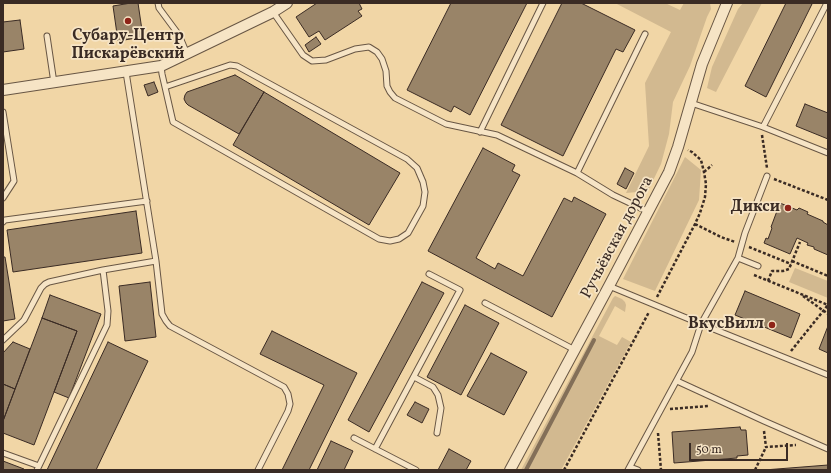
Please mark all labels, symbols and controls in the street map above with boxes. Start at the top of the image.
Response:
marker: Субару-Центр Пискарёвский [123,16,133,26]
place label: Субару-Центр Пискарёвский [71,27,185,65]
street label: Ручьёвская дорога [578,174,658,302]
place label: Дикси [731,198,780,218]
marker: Дикси [783,203,793,213]
place label: ВкусВилл [688,315,764,335]
marker: ВкусВилл [767,320,777,330]
scale bar [691,435,790,461]
text: 50 m [696,442,722,458]

